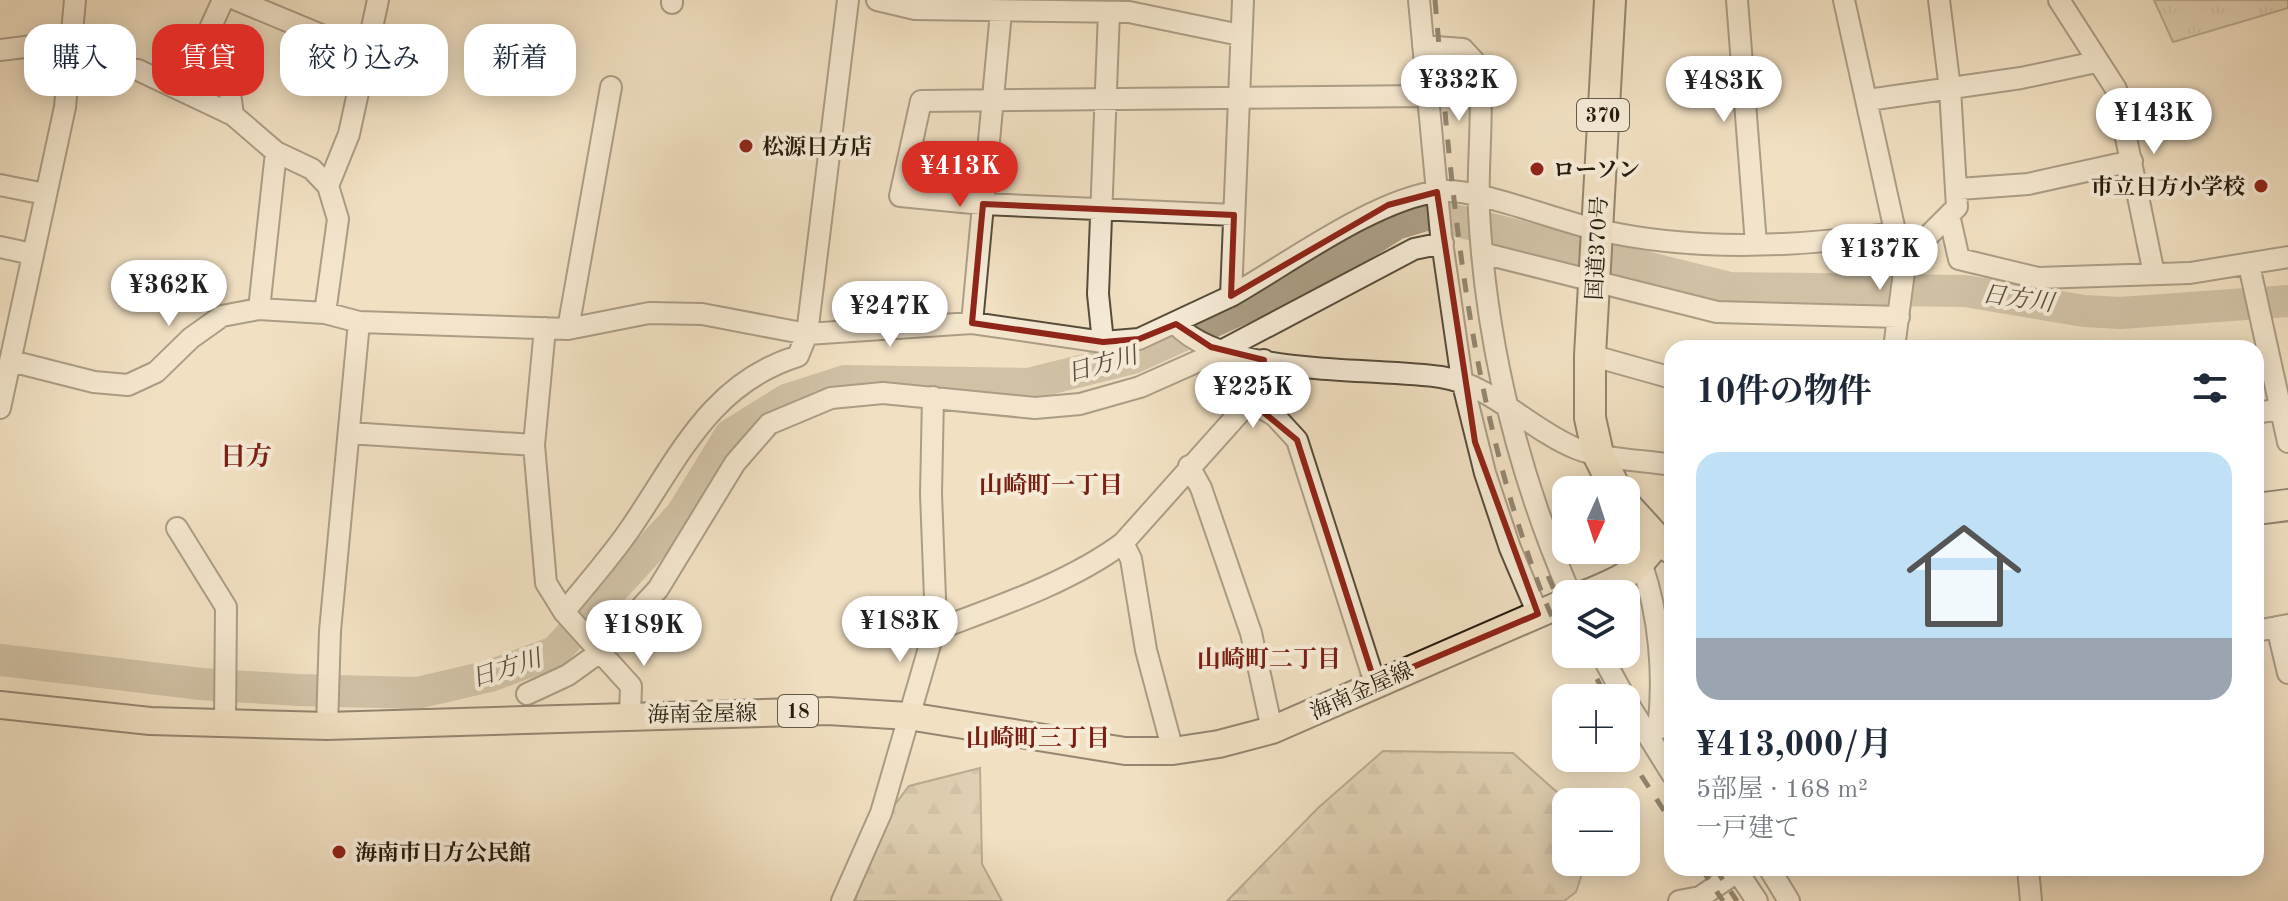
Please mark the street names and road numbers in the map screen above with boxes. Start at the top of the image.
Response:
road number: 370 [1577,99,1629,131]
street label: 国道370号 [1582,195,1612,301]
street label: 海南金屋線 [1306,658,1417,724]
road number: 18 [778,695,818,727]
street label: 海南金屋線 [647,701,757,727]

